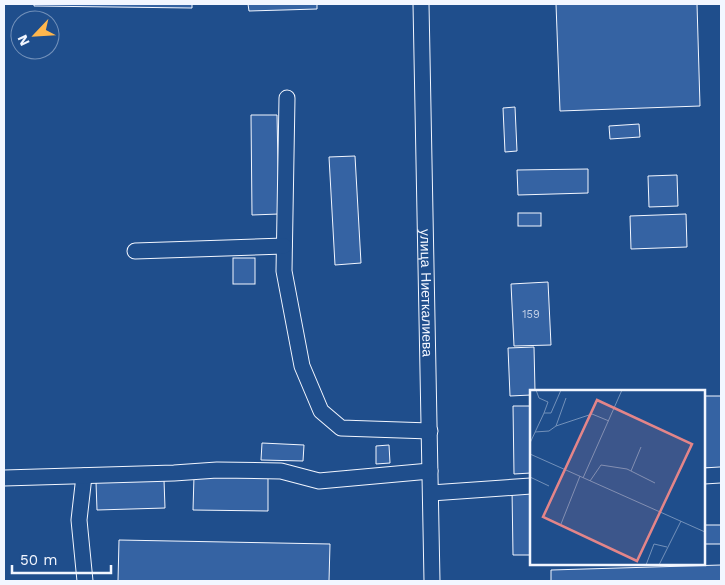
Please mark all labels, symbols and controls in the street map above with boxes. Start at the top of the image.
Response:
north arrow [10,10,60,60]
text: N [14,32,33,49]
street label: улица Ниеткалиева [417,229,436,357]
house number: 159 [522,308,540,321]
inset map [530,390,705,565]
scale bar [12,542,111,574]
text: 50 m [20,551,57,569]

